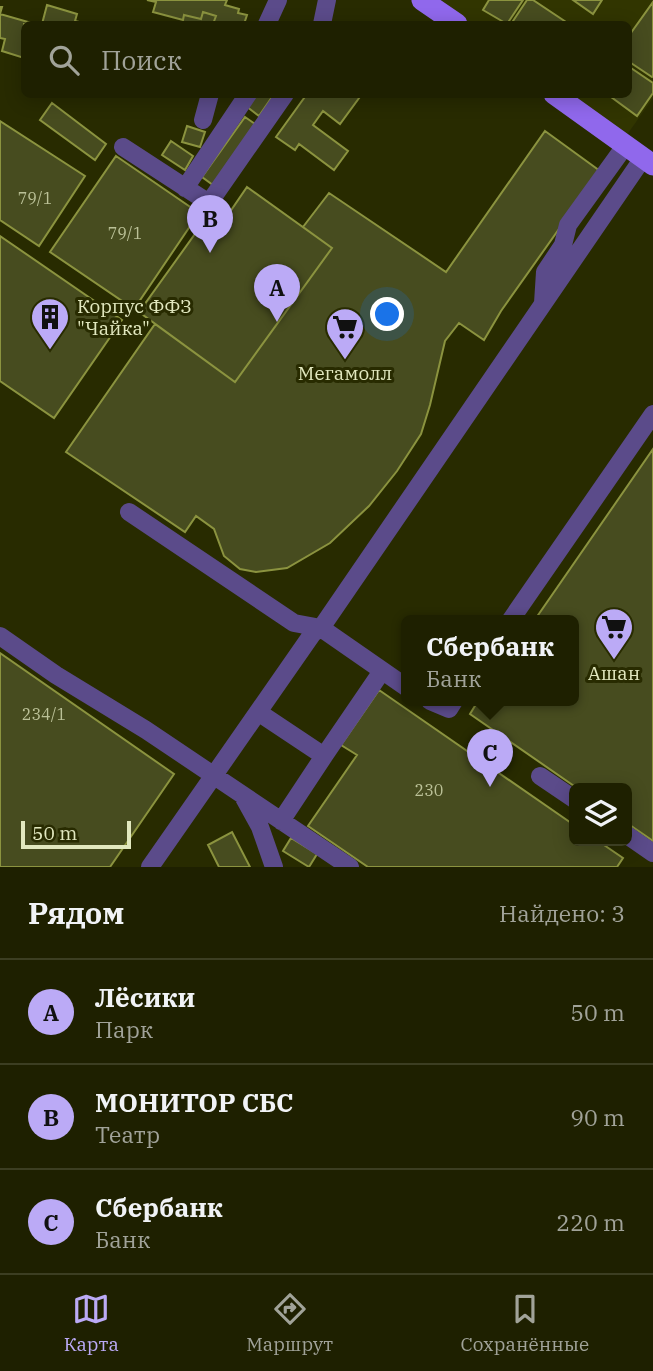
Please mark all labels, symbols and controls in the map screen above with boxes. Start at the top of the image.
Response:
search box [21,21,632,98]
icon: search [45,41,83,79]
text: Поиск [101,43,182,77]
house number: 79/1 [18,188,52,208]
pin: B [187,195,233,253]
house number: 79/1 [108,223,142,243]
pin: A [254,264,300,322]
place label: Корпус ФФЗ "Чайка" [77,294,192,340]
building icon: Корпус ФФЗ "Чайка" [29,296,71,351]
your location [370,297,404,331]
supermarket icon: Мегамолл [324,306,366,361]
place label: Мегамолл [298,361,392,385]
supermarket icon: Ашан [593,606,635,661]
popup [401,615,579,706]
text: Сбербанк [426,629,554,663]
place label: Ашан [588,661,640,685]
text: Банк [426,663,481,693]
house number: 234/1 [22,704,66,724]
pin: C [467,729,513,787]
house number: 230 [415,780,443,800]
map controls [569,783,632,846]
button: layers [569,783,632,846]
scale bar [21,818,131,850]
text: 50 m [32,821,77,845]
text: Рядом [28,893,124,932]
text: Найдено: 3 [499,898,625,928]
text: Лёсики [95,980,195,1014]
text: A [43,997,59,1027]
text: 50 m [570,997,625,1027]
text: Парк [95,1014,153,1044]
text: МОНИТОР СБС [95,1085,293,1119]
text: B [43,1102,59,1132]
text: 90 m [570,1102,625,1132]
text: Театр [95,1119,160,1149]
text: Сбербанк [95,1190,223,1224]
text: C [43,1207,59,1237]
text: 220 m [556,1207,625,1237]
text: Банк [95,1224,150,1254]
tab: Карта [64,1290,119,1356]
tab: Маршрут [246,1290,333,1356]
tab: Сохранённые [461,1290,589,1356]

